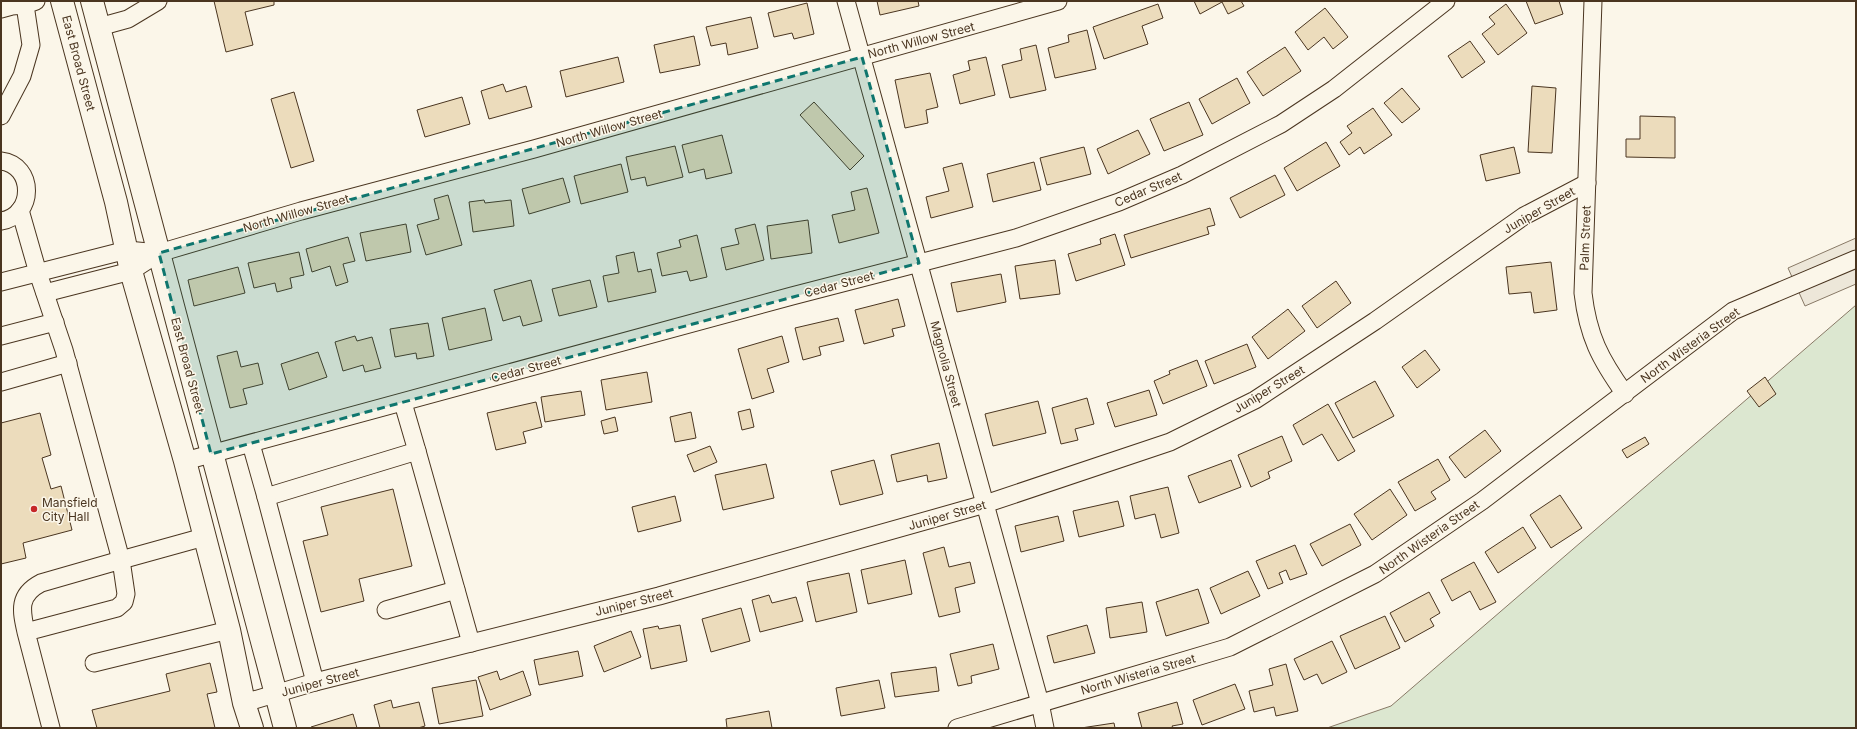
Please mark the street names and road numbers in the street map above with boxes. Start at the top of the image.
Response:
street label: East Broad Street [59,14,99,113]
street label: North Willow Street [866,19,976,61]
street label: North Willow Street [554,106,664,150]
street label: Cedar Street [1112,168,1184,210]
street label: Juniper Street [1501,183,1577,237]
street label: North Willow Street [241,191,351,235]
street label: Palm Street [1576,205,1594,271]
street label: Cedar Street [802,267,876,301]
street label: North Wisteria Street [1638,304,1743,386]
street label: East Broad Street [168,316,208,415]
street label: Magnolia Street [927,319,965,409]
street label: Cedar Street [489,352,563,386]
street label: Juniper Street [1231,362,1307,416]
street label: Juniper Street [906,497,988,533]
street label: North Wisteria Street [1376,497,1482,577]
street label: Juniper Street [593,585,675,619]
street label: North Wisteria Street [1079,650,1197,698]
street label: Juniper Street [279,664,361,700]

